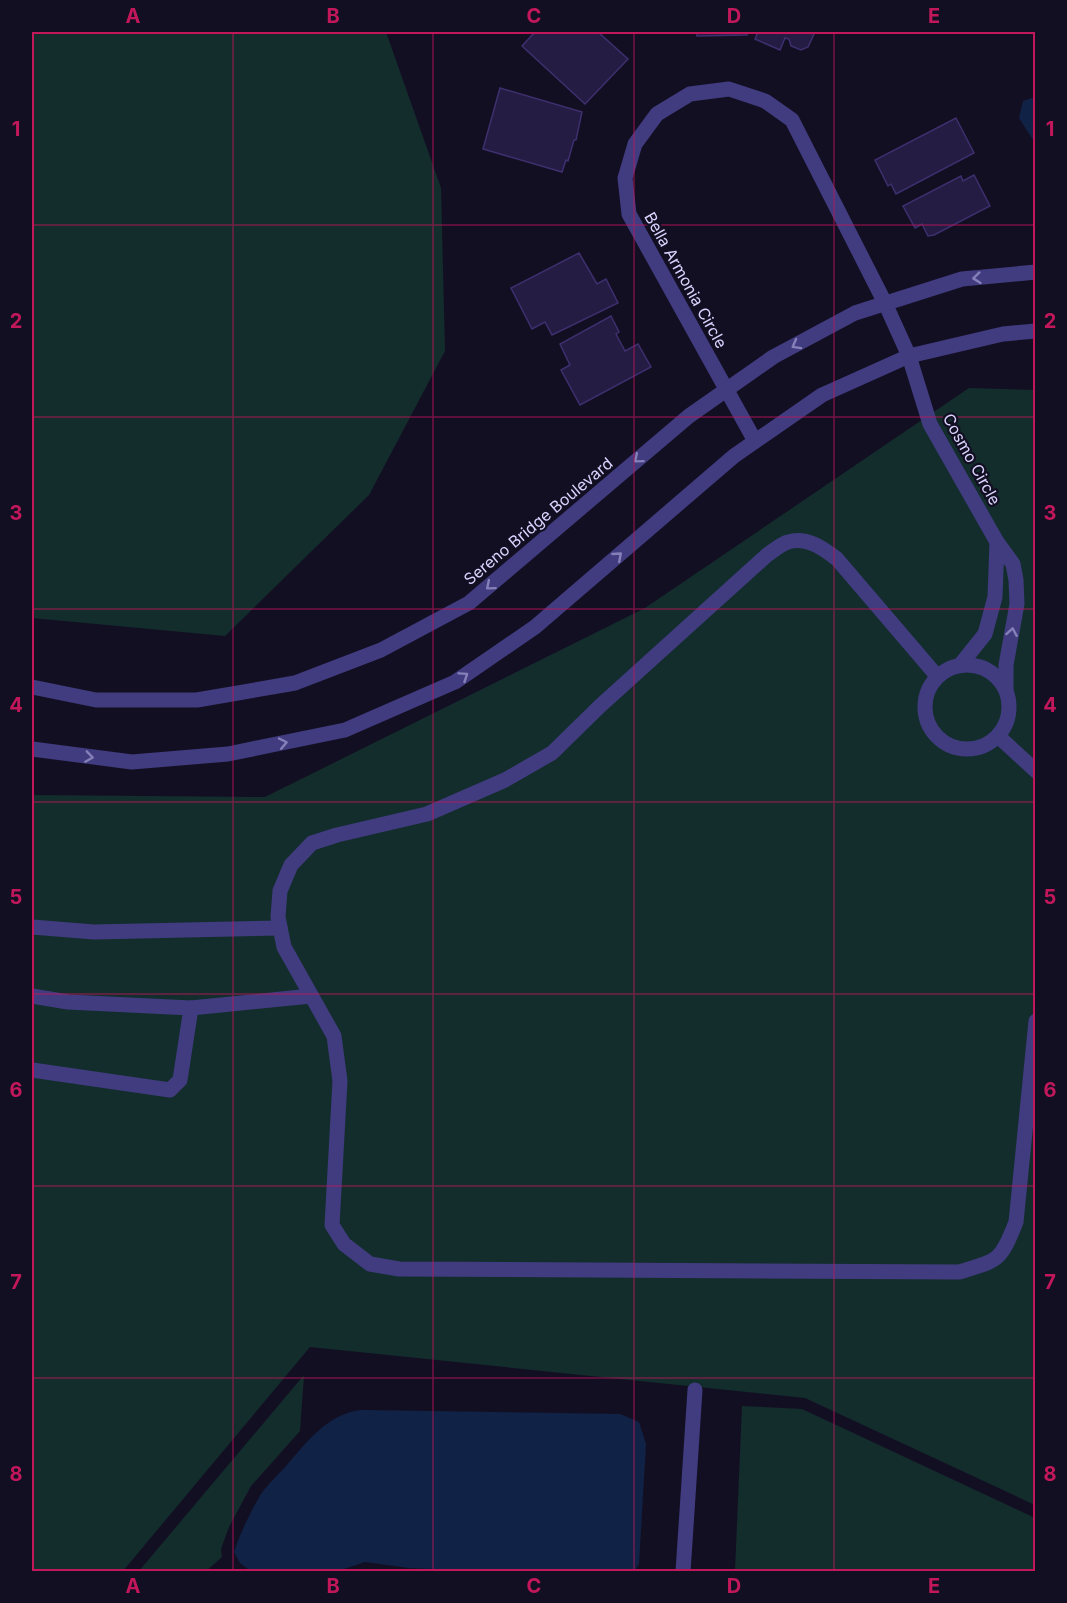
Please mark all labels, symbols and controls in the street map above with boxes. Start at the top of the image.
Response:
text: A [126,4,141,28]
text: B [326,4,340,28]
text: C [527,4,541,28]
text: D [727,4,741,28]
text: E [928,4,940,28]
text: 1 [12,117,20,141]
text: 1 [1046,117,1054,141]
street label: Bella Armonia Circle [640,208,732,352]
one-way arrow [973,271,982,284]
text: 2 [10,309,22,333]
text: 2 [1044,309,1056,333]
one-way arrow [791,338,802,349]
street label: Cosmo Circle [939,410,1005,508]
one-way arrow [634,452,645,463]
street label: Sereno Bridge Boulevard [460,453,616,589]
text: 3 [10,501,22,525]
text: 3 [1044,501,1056,525]
one-way arrow [611,552,622,563]
one-way arrow [486,579,497,590]
one-way arrow [1006,627,1018,637]
one-way arrow [458,672,469,683]
text: 4 [9,693,23,717]
text: 4 [1043,693,1057,717]
one-way arrow [277,737,287,750]
one-way arrow [85,750,94,762]
text: 5 [10,885,22,909]
text: 5 [1044,885,1056,909]
text: 6 [10,1078,23,1102]
text: 6 [1044,1078,1057,1102]
text: 7 [10,1270,22,1294]
text: 7 [1044,1270,1056,1294]
text: 8 [9,1462,23,1486]
text: 8 [1043,1462,1057,1486]
text: A [126,1574,141,1598]
text: B [326,1574,340,1598]
text: C [527,1574,541,1598]
text: D [727,1574,741,1598]
text: E [928,1574,940,1598]

